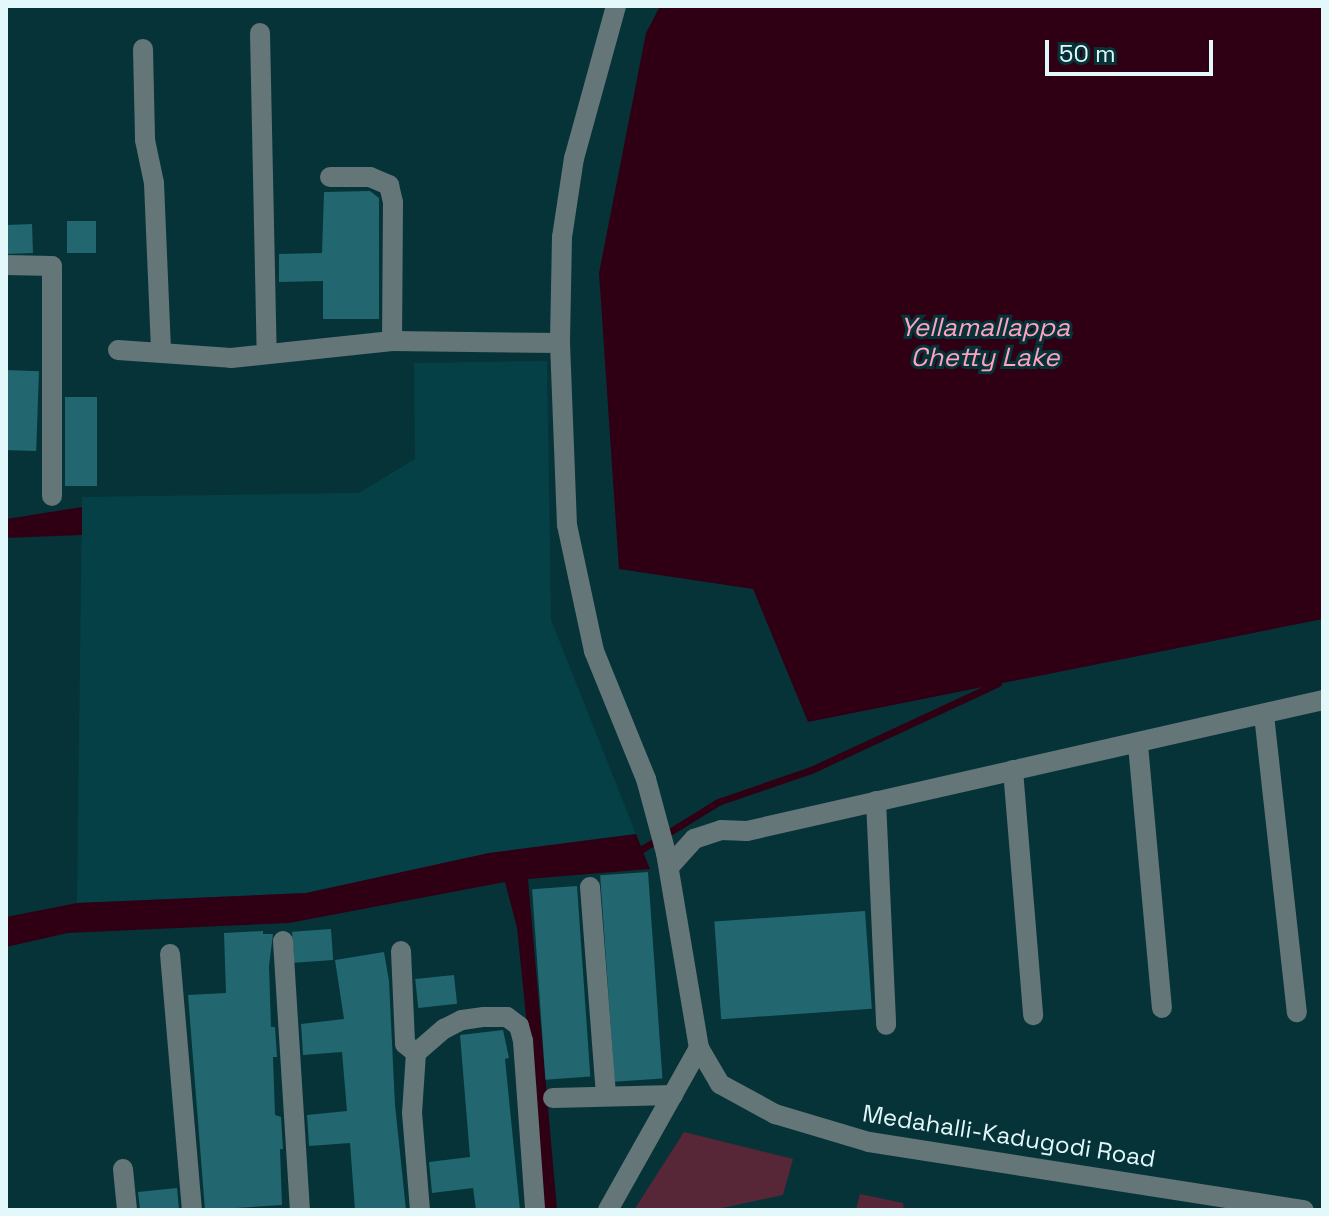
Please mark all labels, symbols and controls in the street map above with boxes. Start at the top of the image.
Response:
scale bar [1049,24,1217,74]
text: 50 m [1059,38,1116,69]
water label: Yellamallappa Chetty Lake [900,312,1070,374]
street label: Medahalli-Kadugodi Road [860,1099,1158,1173]

